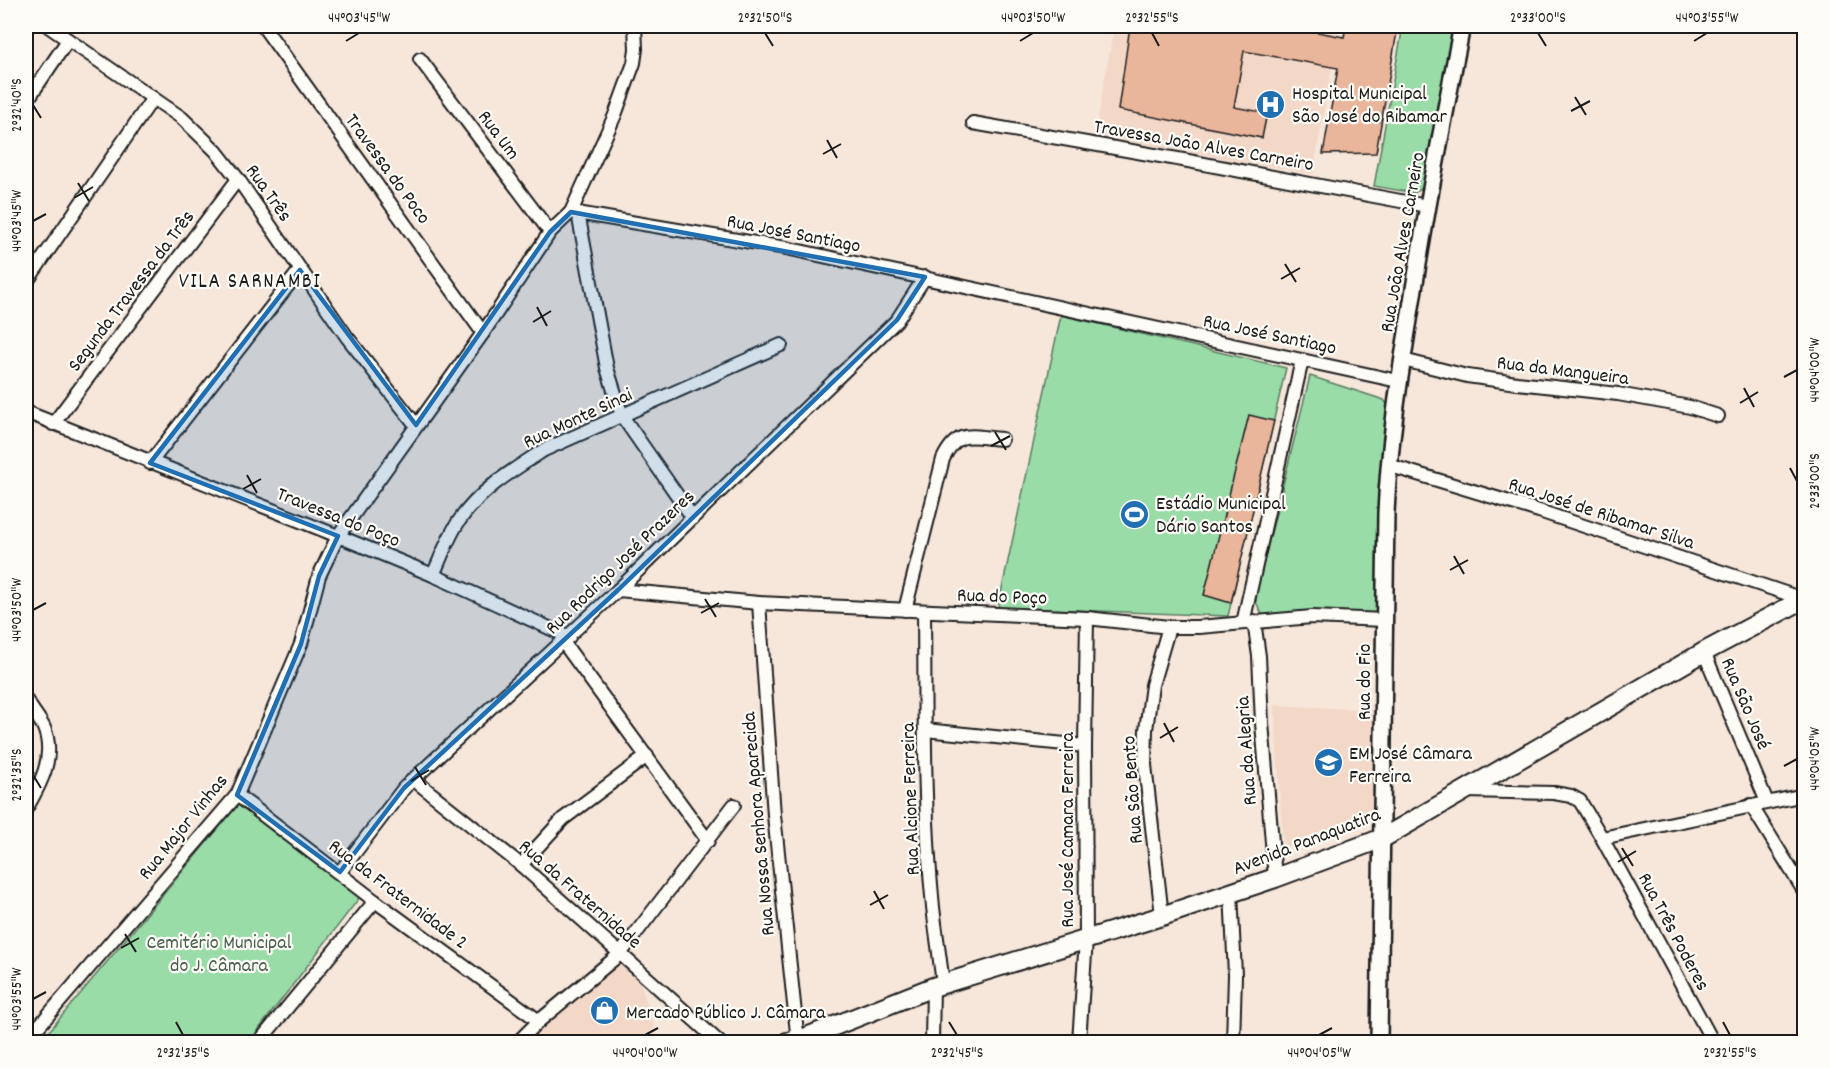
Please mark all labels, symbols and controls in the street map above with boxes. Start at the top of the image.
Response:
text: 44°03'45"W [328,8,390,30]
text: 2°32'50"S [738,8,792,30]
text: 44°03'50"W [1001,8,1065,30]
text: 2°32'55"S [1125,8,1179,30]
text: 2°33'00"S [1510,8,1566,30]
text: 44°03'55"W [1676,8,1739,30]
text: 2°32'40"S [7,78,29,132]
place label: Hospital Municipal São José do Ribamar [1292,81,1447,132]
hospital icon: Hospital Municipal São José do Ribamar [1255,88,1287,120]
street label: Rua Um [470,105,526,166]
street label: Travessa do Poco [337,109,436,231]
street label: Travessa João Alves Carneiro [1091,114,1316,180]
street label: Rua João Alves Carneiro [1374,150,1434,335]
street label: Rua Três [237,159,298,228]
text: 44°03'45"W [7,190,29,252]
street label: Segunda Travessa da Três [62,205,203,379]
street label: Rua José Santiago [724,208,863,262]
district label: VILA SARNAMBI [179,268,321,298]
street label: Rua José Santiago [1200,308,1339,364]
text: 44°04'00"W [1805,337,1827,402]
street label: Rua da Mangueira [1495,350,1631,394]
street label: Rua Monte Sinai [519,382,638,457]
text: 2°33'00"S [1805,453,1827,509]
street label: Rua José de Ribamar Silva [1504,472,1698,558]
street label: Travessa do Poço [272,481,404,556]
street label: Rua Rodrigo José Prazeres [540,484,702,642]
place label: Estádio Municipal Dário Santos [1156,491,1286,542]
sports icon: Estádio Municipal Dário Santos [1119,498,1151,530]
text: 44°03'50"W [7,578,29,642]
street label: Rua do Poço [956,582,1048,614]
street label: Rua do Fio [1352,644,1380,720]
street label: Rua São José [1712,654,1776,755]
street label: Rua da Alegria [1230,695,1266,806]
street label: Rua Nossa Senhora Aparecida [736,710,784,937]
street label: Rua Alcione Ferreira [895,721,929,876]
text: 44°04'05"W [1805,727,1827,791]
street label: Rua José Camara Ferreira [1055,732,1083,928]
street label: Rua São Bento [1116,735,1152,845]
place label: EM José Câmara Ferreira [1349,741,1473,792]
school or university icon: EM José Câmara Ferreira [1312,747,1344,779]
text: 2°32'35"S [7,748,29,802]
street label: Rua Major Vinhas [133,769,236,887]
street label: Avenida Panaquatira [1229,802,1386,884]
street label: Rua da Fraternidade 2 [322,834,473,957]
street label: Rua da Fraternidade [511,834,647,957]
street label: Rua Três Poderes [1629,868,1715,996]
park label: Cemitério Municipal do J. Câmara [147,930,292,981]
text: 44°03'55"W [7,967,29,1030]
shop icon: Mercado Público J. Câmara [589,995,621,1027]
place label: Mercado Público J. Câmara [626,1000,826,1028]
text: 2°32'35"S [156,1043,210,1065]
text: 44°04'00"W [613,1043,678,1065]
text: 2°32'45"S [931,1043,983,1065]
text: 44°04'05"W [1287,1043,1351,1065]
text: 2°32'55"S [1703,1043,1757,1065]

